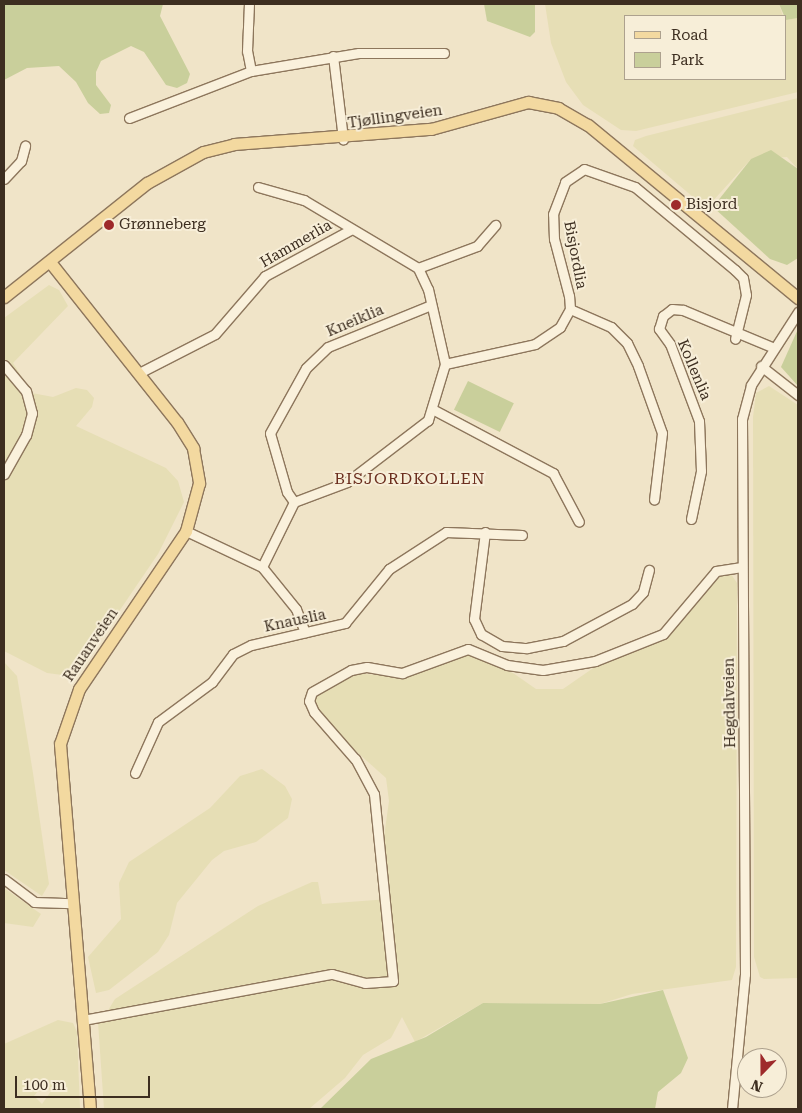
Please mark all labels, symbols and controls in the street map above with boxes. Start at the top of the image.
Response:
legend [624,15,787,80]
text: Road [671,26,708,44]
text: Park [671,51,704,69]
street label: Tjøllingveien [346,101,444,133]
place label: Bisjord [686,196,737,214]
marker: Bisjord [670,199,682,211]
place label: Grønneberg [119,216,206,234]
street label: Hammerlia [257,216,335,272]
marker: Grønneberg [103,219,115,231]
street label: Bisjordlia [560,219,590,291]
street label: Kneiklia [324,301,386,341]
street label: Kollenlia [673,337,715,403]
district label: BISJORDKOLLEN [333,469,487,489]
street label: Rauanveien [60,605,122,685]
street label: Knauslia [262,606,328,636]
street label: Hegdalveien [720,658,740,748]
north arrow [737,1048,787,1098]
scale bar [18,1066,152,1098]
text: 100 m [23,1076,66,1094]
text: N [749,1077,765,1095]

